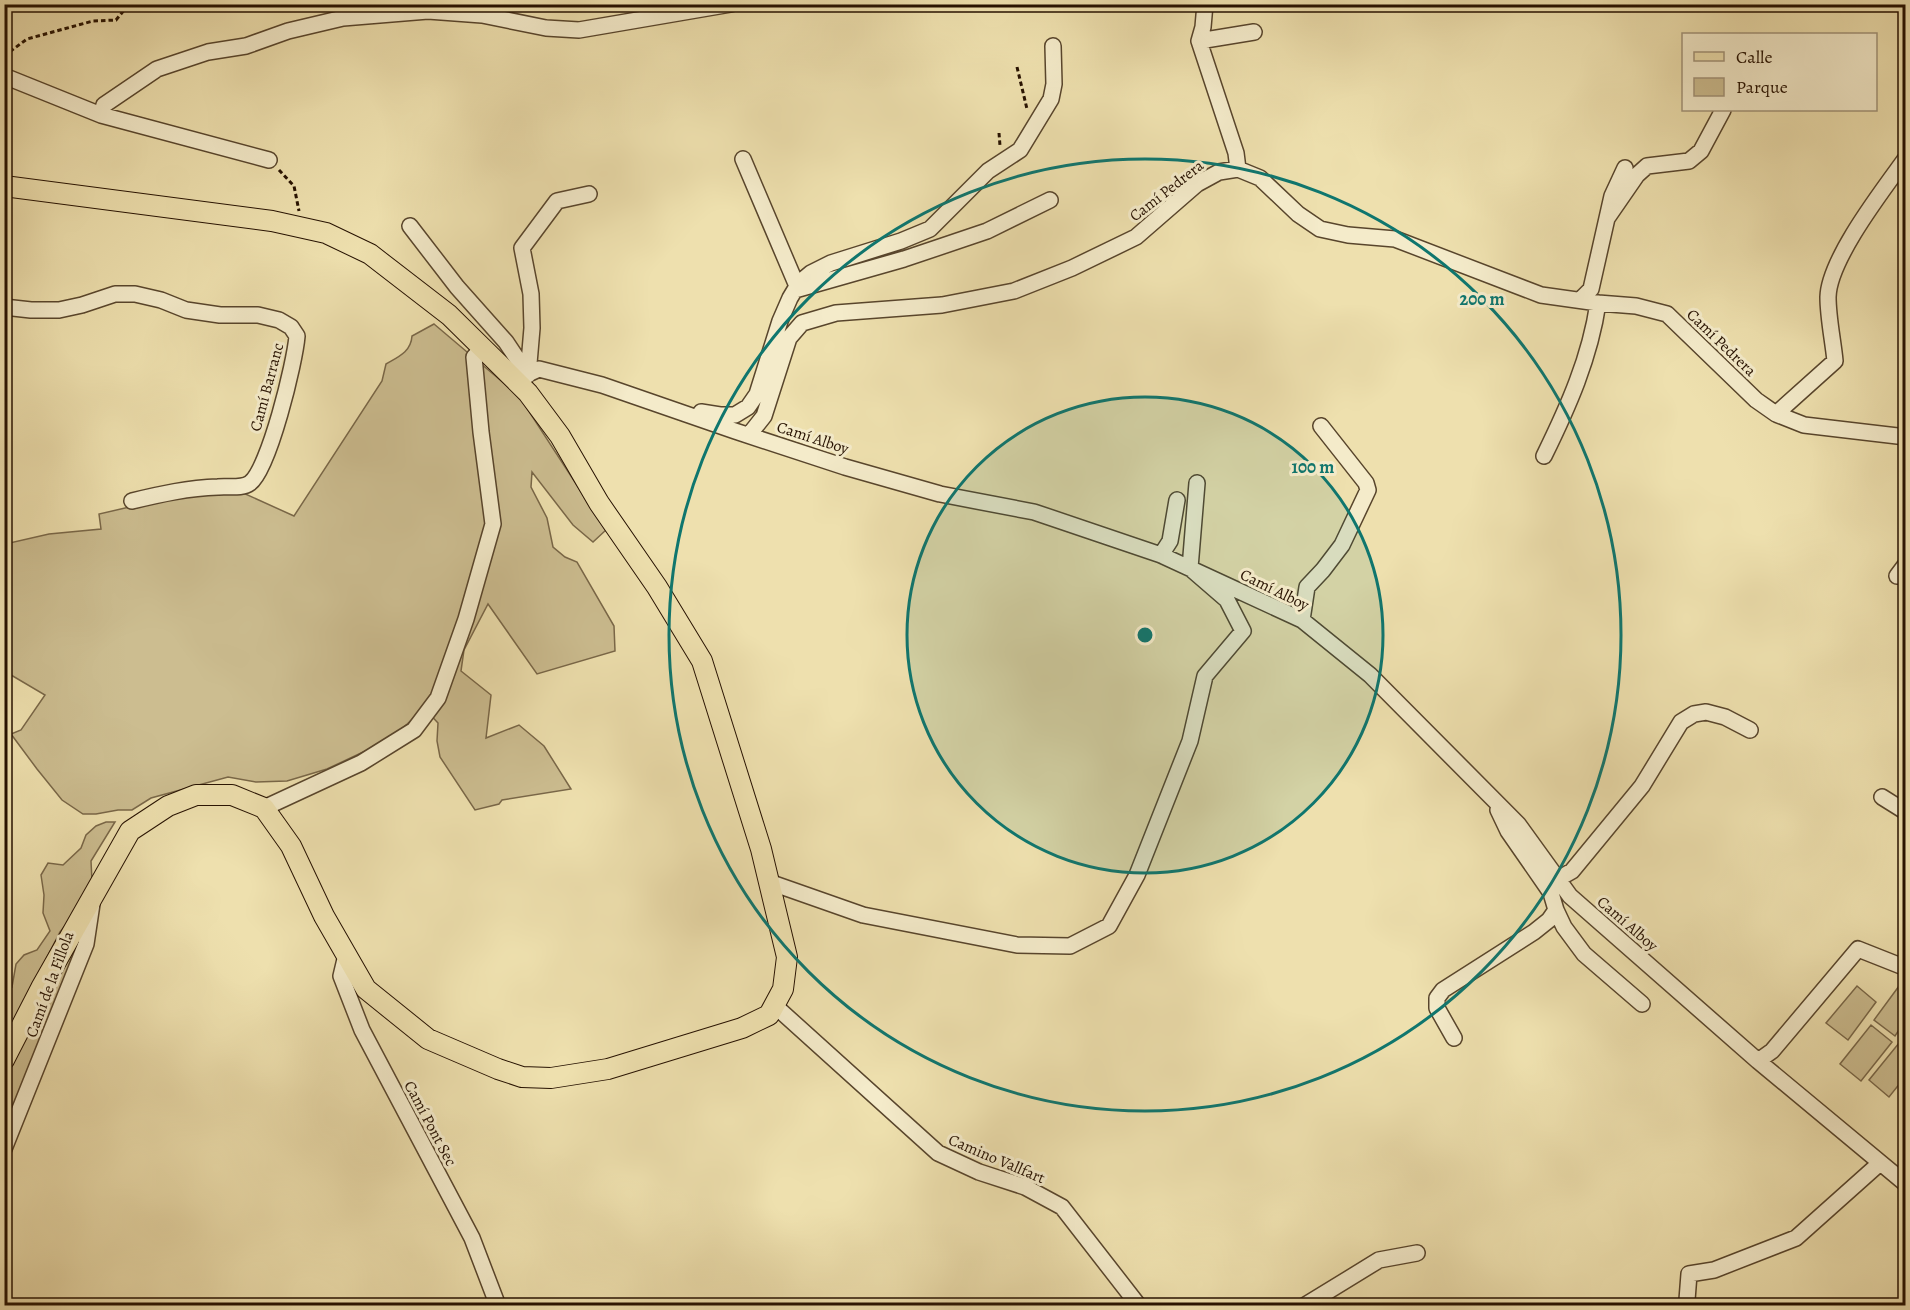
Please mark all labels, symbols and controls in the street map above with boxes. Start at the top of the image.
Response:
legend [1682,33,1877,111]
text: Calle [1736,45,1773,69]
text: Parque [1736,75,1788,99]
street label: Camí Pedrera [1125,154,1209,227]
text: 200 m [1459,287,1505,311]
street label: Camí Pedrera [1682,304,1761,382]
street label: Camí Barranc [245,340,289,434]
street label: Camí Alboy [774,416,852,460]
text: 100 m [1292,455,1334,479]
street label: Camí Alboy [1236,564,1314,616]
centre of rings [1135,625,1155,645]
street label: Camí Alboy [1592,891,1663,957]
street label: Camí de la Fillola [21,928,80,1040]
street label: Camí Pont Sec [398,1077,462,1170]
street label: Camino Vallfart [945,1129,1048,1189]

